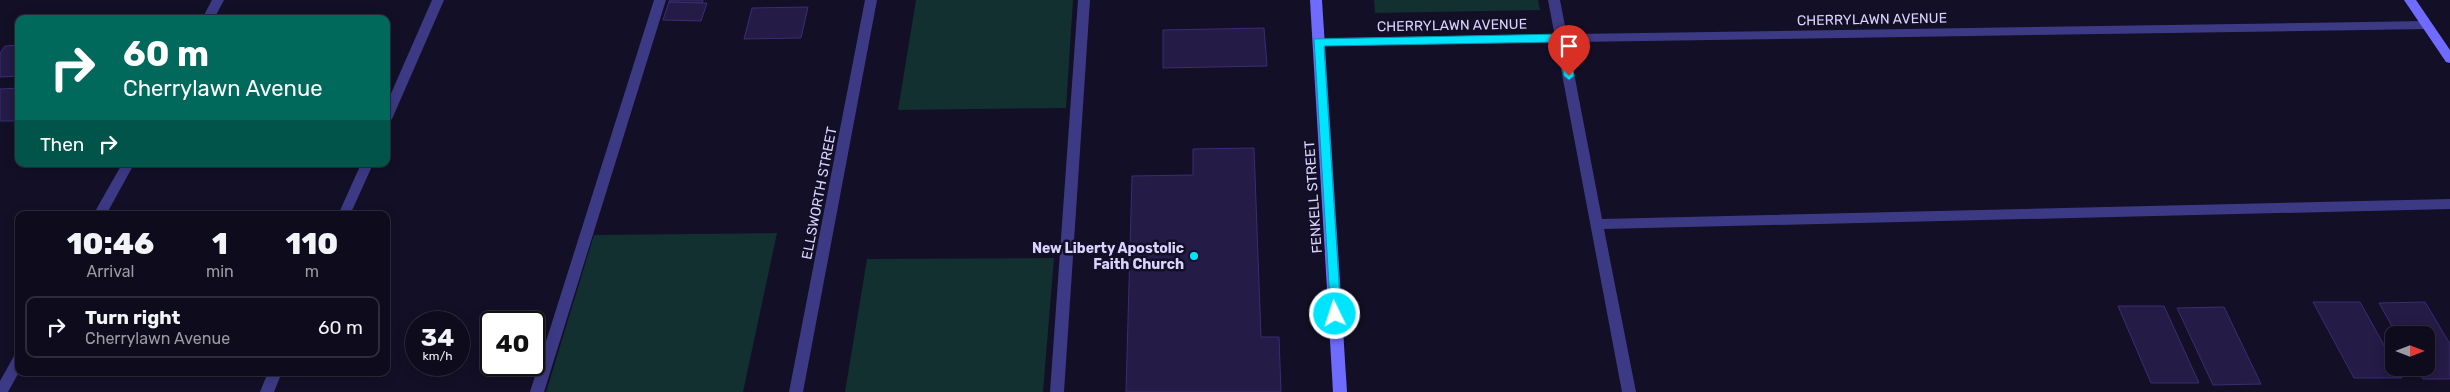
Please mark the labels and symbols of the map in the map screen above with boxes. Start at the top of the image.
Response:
street label: CHERRYLAWN AVENUE [1797,10,1947,29]
street label: CHERRYLAWN AVENUE [1377,16,1527,35]
pin [1548,25,1590,76]
street label: ELLSWORTH STREET [798,125,841,261]
street label: FENKELL STREET [1301,140,1326,254]
place label: New Liberty Apostolic Faith Church [1032,240,1184,273]
marker: New Liberty Apostolic Faith Church [1188,250,1200,262]
position arrow [1308,287,1360,339]
speed limit sign: 40 [480,311,545,376]
north arrow [2385,326,2435,376]

